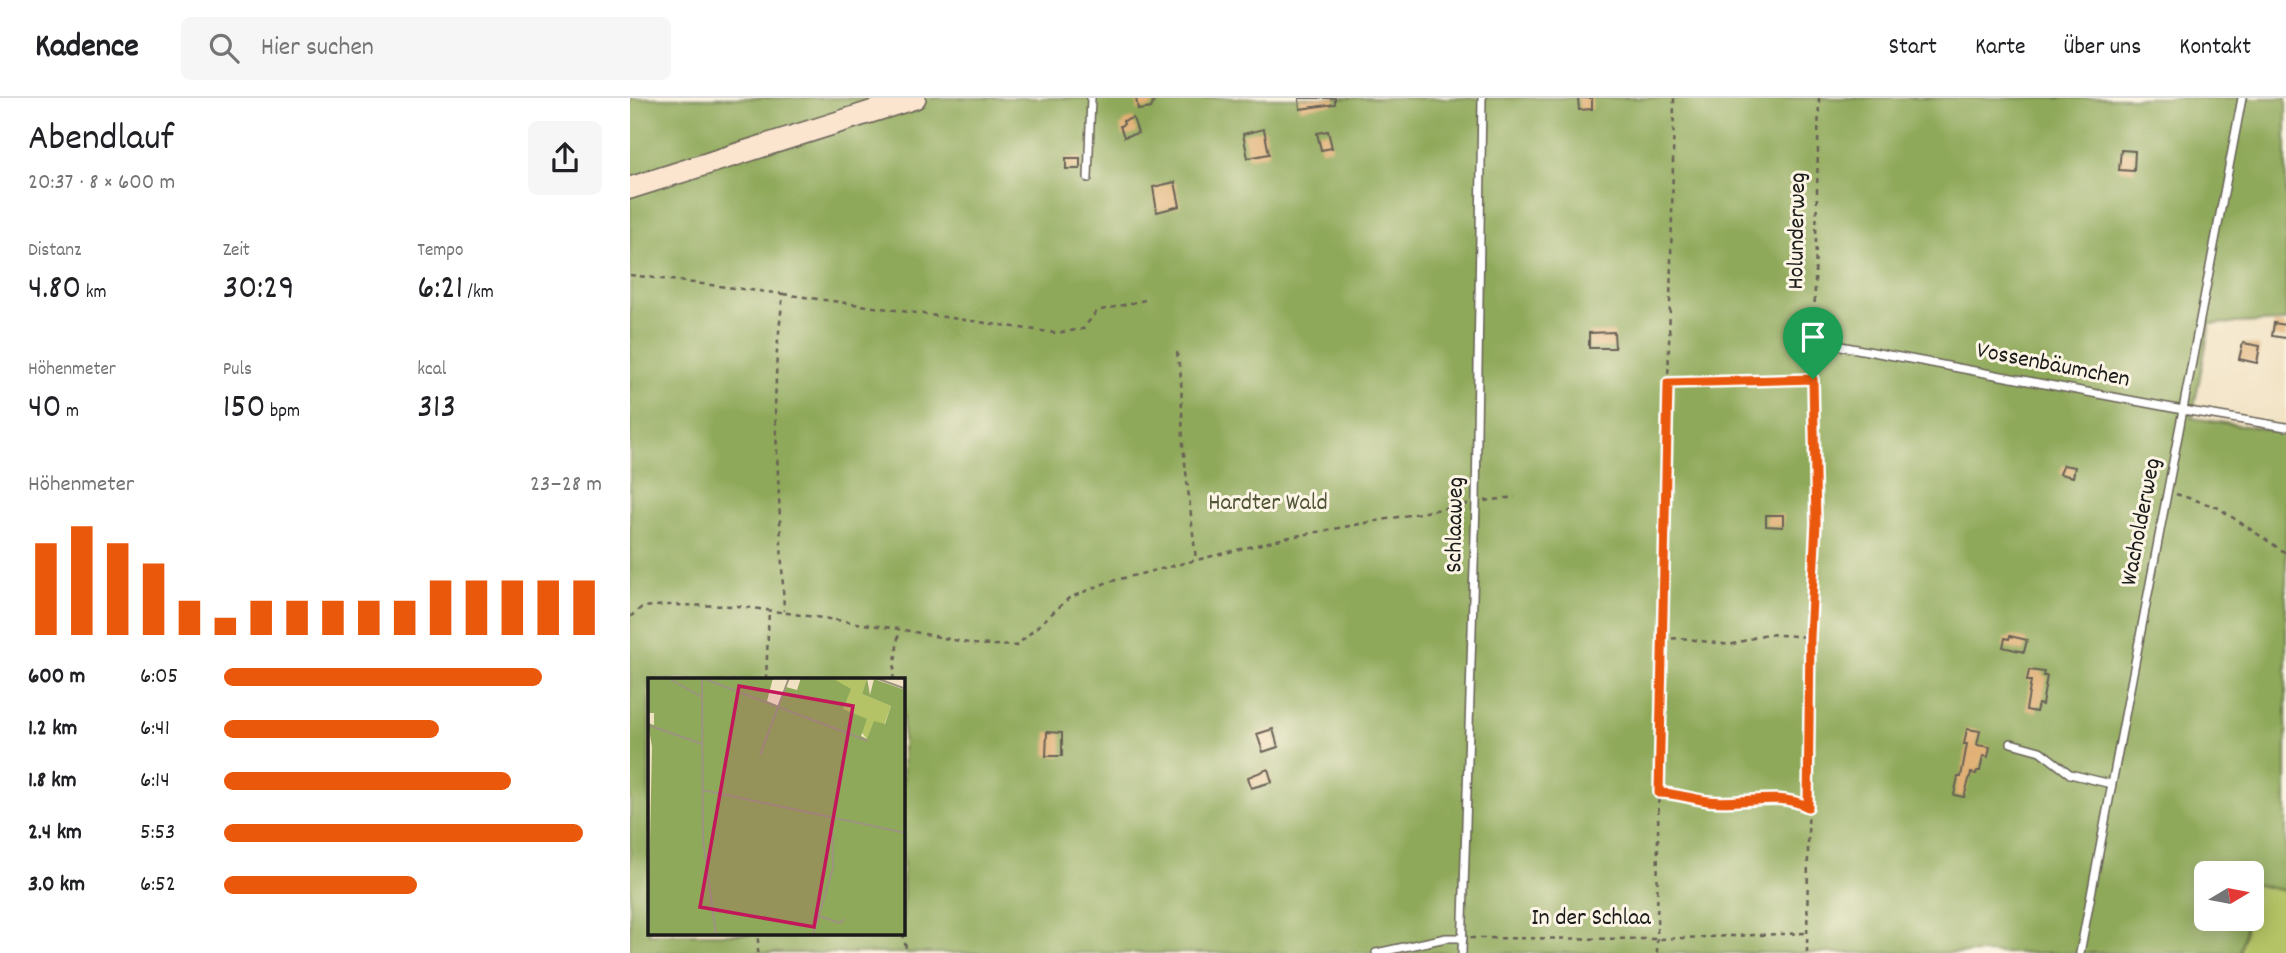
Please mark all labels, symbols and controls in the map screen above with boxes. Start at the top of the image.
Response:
search box [181,17,671,80]
text: Kadence [35,25,139,72]
icon: search [205,29,243,67]
text: Hier suchen [261,30,374,67]
text: Start [1888,31,1937,65]
text: Karte [1975,31,2026,65]
text: Über uns [2064,31,2141,65]
text: Kontakt [2179,31,2251,65]
text: Abendlauf [28,113,174,168]
button: share [528,121,602,195]
text: 20:37 · 8 × 600 m [28,167,175,200]
street label: Holunderweg [1780,172,1816,290]
text: Distanz [28,238,81,265]
text: Zeit [223,238,250,265]
text: Tempo [417,238,464,265]
text: 4.80 [28,265,81,315]
text: 30:29 [223,265,294,315]
text: 6:21 [417,265,463,315]
text: km [81,280,107,307]
text: /km [463,280,494,307]
pin [1783,307,1843,379]
icon: arrive [1794,318,1832,356]
street label: Vossenbäumchen [1973,334,2133,398]
text: Höhenmeter [28,357,116,384]
text: Puls [223,357,252,384]
text: kcal [417,357,446,384]
text: 40 [28,384,62,434]
text: 150 [223,384,266,434]
text: 313 [417,384,456,434]
text: m [62,399,79,426]
text: bpm [266,399,300,426]
street label: Wacholderweg [2113,455,2171,589]
text: Höhenmeter [28,469,134,502]
text: 23–28 m [530,469,602,502]
street label: Schlaaweg [1438,477,1474,573]
park label: Hardter Wald [1208,487,1328,521]
text: 600 m [28,661,85,694]
text: 6:05 [140,661,178,694]
inset map [648,678,905,936]
text: 1.2 km [28,713,77,746]
text: 6:41 [140,713,170,746]
text: 1.8 km [28,765,77,798]
text: 6:14 [140,765,170,798]
text: 2.4 km [28,817,82,850]
text: 5:53 [140,817,175,850]
north arrow [2194,861,2264,931]
map controls [2194,861,2264,931]
text: 3.0 km [28,869,85,902]
text: 6:52 [140,869,176,902]
street label: In der Schlaa [1531,902,1652,936]

